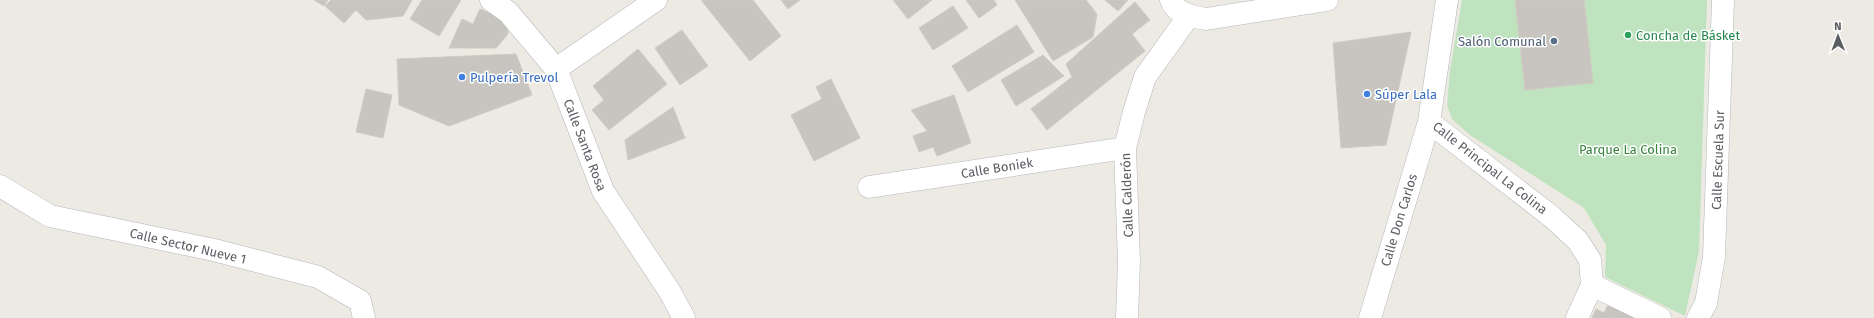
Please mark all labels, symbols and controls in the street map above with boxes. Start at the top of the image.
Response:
north arrow [1818,16,1858,56]
text: N [1834,20,1842,33]
place label: Concha de Básket [1636,28,1740,43]
marker: Concha de Básket [1623,30,1633,40]
place label: Salón Comunal [1458,34,1546,49]
marker: Salón Comunal [1549,36,1559,46]
place label: Pulpería Trevol [470,70,559,85]
marker: Pulpería Trevol [457,72,467,82]
place label: Súper Lala [1375,87,1437,102]
marker: Súper Lala [1362,89,1372,99]
street label: Calle Santa Rosa [561,97,609,193]
street label: Calle Escuela Sur [1709,110,1727,210]
street label: Calle Principal La Colina [1430,119,1550,217]
park label: Parque La Colina [1579,142,1677,157]
street label: Calle Calderón [1118,152,1136,238]
street label: Calle Boniek [960,155,1034,181]
street label: Calle Don Carlos [1378,172,1420,268]
street label: Calle Sector Nueve 1 [128,225,248,267]

